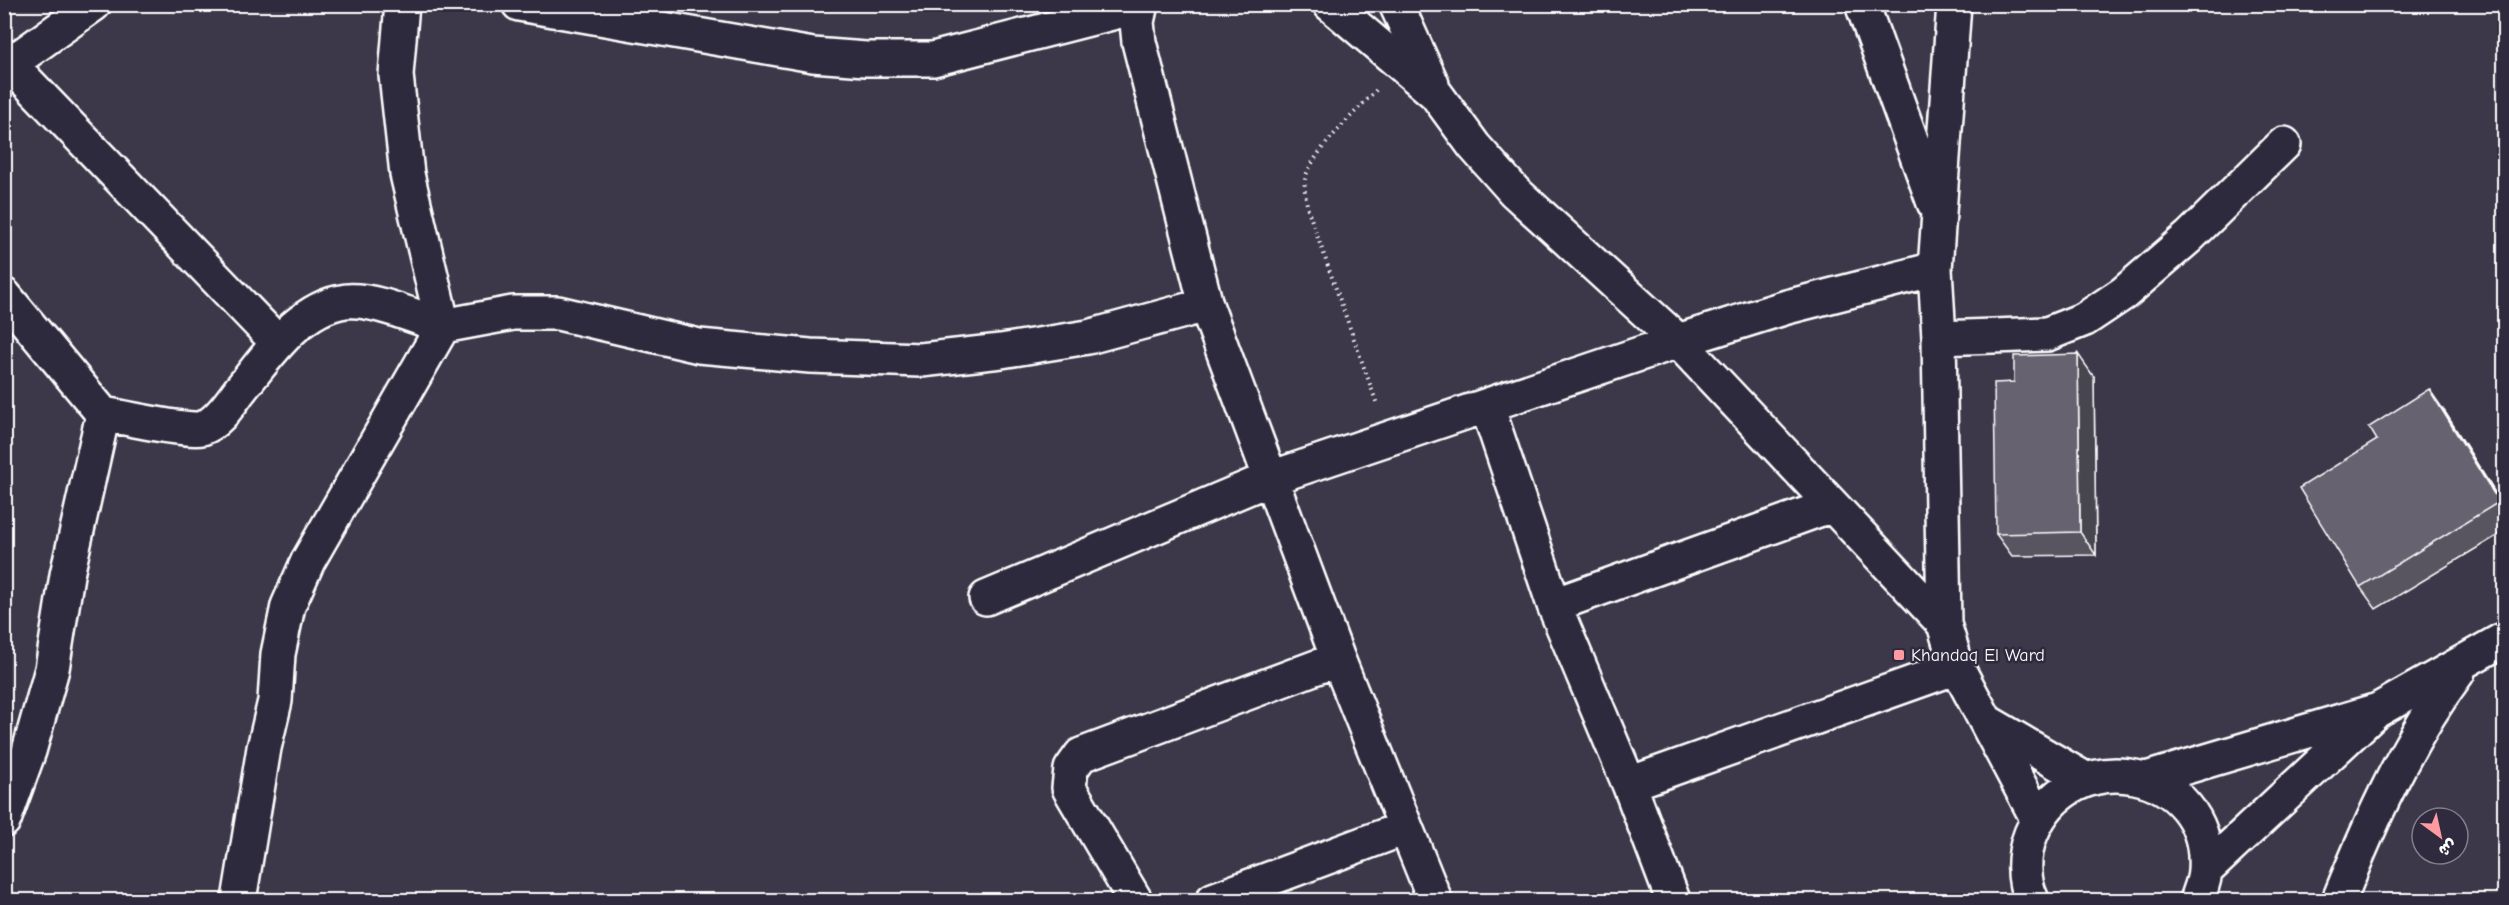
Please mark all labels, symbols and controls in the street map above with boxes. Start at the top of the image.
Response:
place label: Khandaq El Ward [1911,645,2045,666]
marker: Khandaq El Ward [1892,648,1906,662]
north arrow [2410,806,2470,866]
text: ش [2435,835,2460,860]

